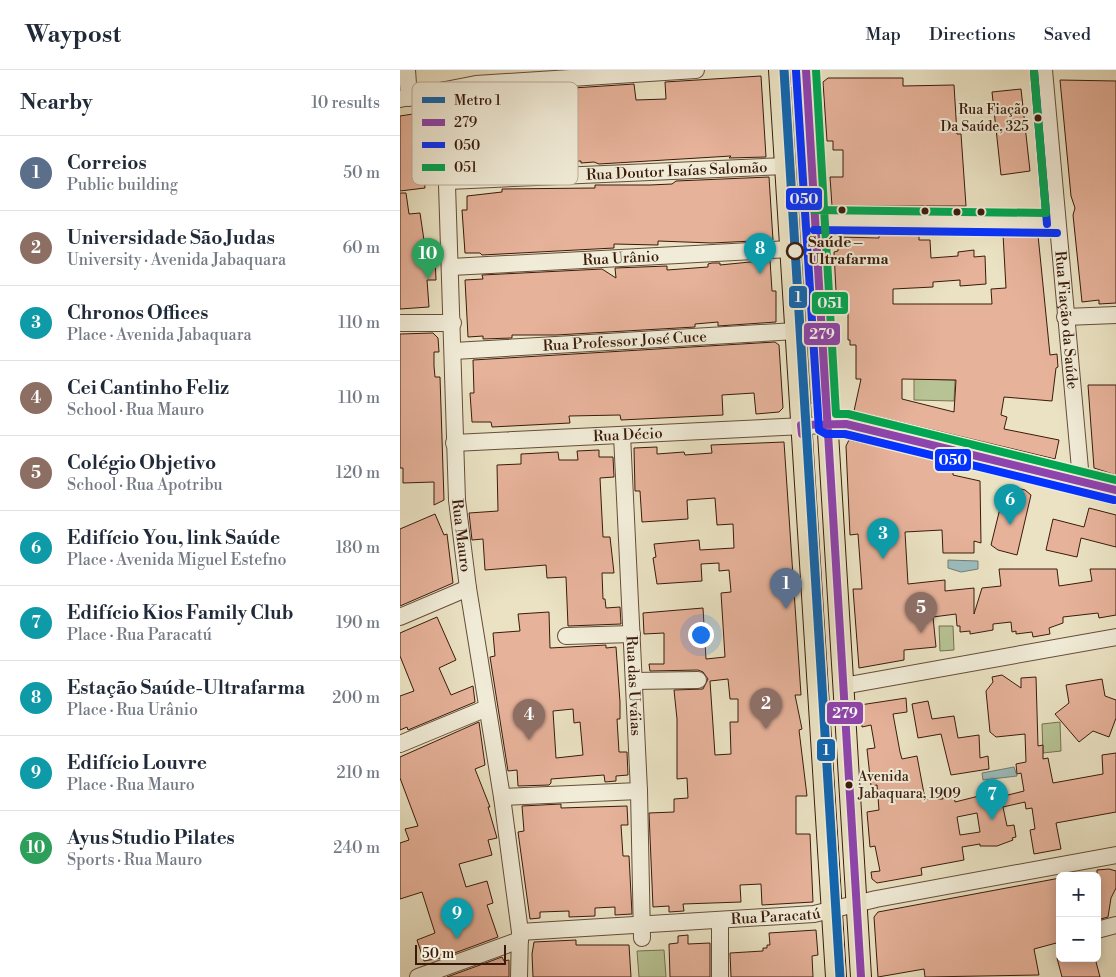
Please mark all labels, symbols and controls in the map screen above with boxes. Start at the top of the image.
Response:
text: Waypost [25,20,121,50]
text: Map [865,23,901,46]
text: Directions [929,23,1016,46]
text: Saved [1044,23,1091,46]
legend [412,82,578,185]
text: Nearby [20,90,93,116]
text: Metro 1 [454,92,501,110]
text: 10 results [311,93,380,113]
place label: Rua Fiação Da Saúde, 325 [940,101,1029,136]
marker: Rua Fiação Da Saúde, 325 [1033,113,1043,123]
text: 279 [454,114,477,132]
text: 050 [454,137,480,155]
text: Correios [67,151,147,175]
street label: Rua Doutor Isaías Salomão [586,157,768,184]
text: 051 [454,159,477,177]
text: 1 [32,163,40,183]
text: 50 m [343,163,380,183]
text: Public building [67,175,178,195]
line badge: 050 [785,187,823,211]
text: 050 [789,191,819,209]
unlabelled marker [837,205,847,215]
unlabelled marker [920,206,930,216]
unlabelled marker [952,207,962,217]
unlabelled marker [976,207,986,217]
text: Universidade São Judas [67,226,275,250]
pin: 8 [744,233,776,274]
place label: Saúde – Ultrafarma [808,233,889,269]
text: 2 [31,238,41,258]
text: 60 m [342,238,380,258]
pin: 10 [412,238,444,279]
marker: Saúde – Ultrafarma [786,242,804,260]
street label: Rua Urânio [582,246,660,270]
text: University · Avenida Jabaquara [67,250,286,270]
street label: Rua Fiação da Saúde [1051,250,1082,390]
line badge: 1 [788,285,808,309]
text: 1 [795,289,802,307]
line badge: 051 [811,291,849,315]
text: 051 [817,295,843,313]
text: Chronos Offices [67,301,208,325]
text: 3 [31,313,41,333]
text: 110 m [338,313,380,333]
line badge: 279 [803,322,841,346]
text: Place · Avenida Jabaquara [67,325,252,345]
text: 279 [809,326,835,344]
street label: Rua Professor José Cuce [542,327,707,355]
text: Cei Cantinho Feliz [67,376,229,400]
text: 4 [31,388,41,408]
text: 110 m [338,388,380,408]
text: School · Rua Mauro [67,400,204,420]
street label: Rua Décio [592,423,663,446]
line badge: 050 [934,448,972,472]
text: Colégio Objetivo [67,451,216,475]
text: 050 [938,452,968,470]
text: 5 [31,463,41,483]
text: 120 m [336,463,380,483]
text: School · Rua Apotribu [67,475,223,495]
pin: 6 [994,484,1026,525]
street label: Rua Mauro [447,498,475,573]
pin: 3 [867,518,899,559]
text: Edifício You, link Saúde [67,526,280,550]
text: 6 [31,538,41,558]
text: 180 m [336,538,380,558]
text: Place · Avenida Miguel Estefno [67,550,287,570]
pin: 1 [770,568,802,609]
pin: 5 [905,592,937,633]
text: Edifício Kios Family Club [67,601,294,625]
text: 7 [31,613,41,633]
text: 190 m [336,613,380,633]
your location [688,622,714,648]
text: Place · Rua Paracatú [67,625,212,645]
street label: Rua das Uváias [622,635,646,736]
text: Estação Saúde-Ultrafarma [67,676,305,700]
text: 8 [31,688,41,708]
text: 200 m [332,688,380,708]
pin: 2 [750,688,782,729]
pin: 4 [513,699,545,740]
text: Place · Rua Urânio [67,700,198,720]
line badge: 279 [826,701,864,725]
text: 279 [832,705,858,723]
line badge: 1 [816,738,836,762]
text: 1 [823,742,830,760]
text: Edifício Louvre [67,751,207,775]
text: 9 [31,763,41,783]
text: 210 m [336,763,380,783]
place label: Avenida Jabaquara, 1909 [857,768,961,803]
text: Place · Rua Mauro [67,775,195,795]
pin: 7 [976,779,1008,820]
marker: Avenida Jabaquara, 1909 [844,780,854,790]
text: Ayus Studio Pilates [67,826,235,850]
text: 10 [27,838,45,858]
text: 240 m [333,838,380,858]
text: Sports · Rua Mauro [67,850,202,870]
map controls [1056,872,1101,962]
button: + [1056,872,1101,917]
pin: 9 [441,898,473,939]
street label: Rua Paracatú [730,903,823,929]
button: − [1056,917,1101,962]
scale bar [415,942,506,965]
text: 50 m [422,945,454,963]

